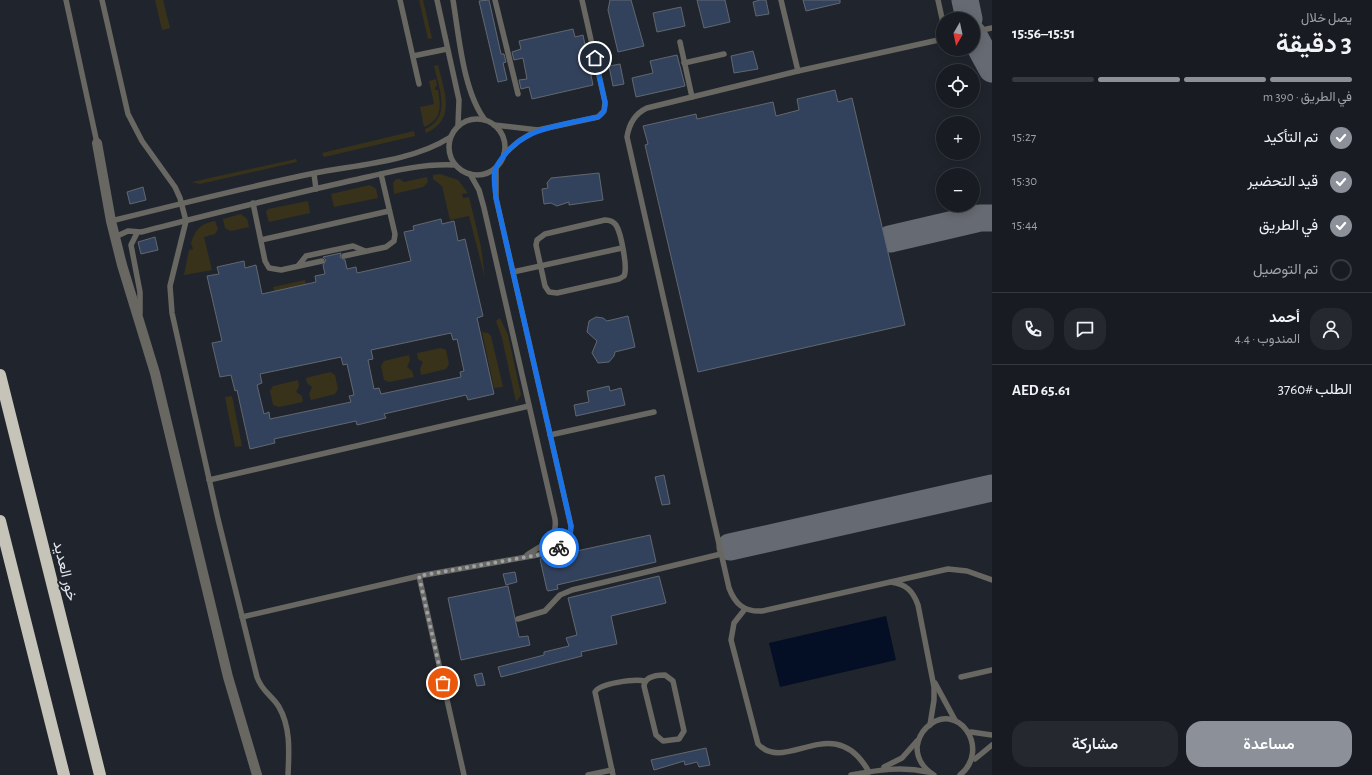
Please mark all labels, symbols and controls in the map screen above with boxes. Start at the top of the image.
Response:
north arrow [936,12,980,56]
map controls [936,12,980,212]
text: يصل خلال [1301,12,1352,25]
text: 15:51–15:56 [1012,26,1075,41]
text: 3 دقيقة [1276,31,1352,57]
pin [578,41,612,75]
icon: home [584,47,606,69]
button: locate [936,64,980,108]
text: في الطريق · 390 m [1263,91,1352,104]
button: + [936,116,980,160]
icon: check [1330,127,1352,149]
text: تم التأكيد [1264,130,1318,145]
text: 15:27 [1012,131,1036,144]
button: − [936,168,980,212]
icon: check [1330,171,1352,193]
text: قيد التحضير [1247,174,1318,189]
text: 15:30 [1012,175,1037,188]
icon: check [1330,215,1352,237]
text: في الطريق [1259,218,1318,233]
text: 15:44 [1012,219,1037,232]
text: تم التوصيل [1253,262,1318,277]
button: phone [1012,308,1054,350]
button: chat [1064,308,1106,350]
button: person [1310,308,1352,350]
text: أحمد [1269,310,1300,325]
text: المندوب · 4.4 [1235,333,1300,346]
text: الطلب #3760 [1278,382,1352,397]
text: AED 65.61 [1012,383,1071,398]
courier [539,528,579,568]
icon: bike [548,537,570,559]
street label: خور العديد [49,539,80,603]
pin [426,666,460,700]
icon: bag [432,672,454,694]
button: مشاركة [1012,721,1178,767]
button: مساعدة [1186,721,1352,767]

